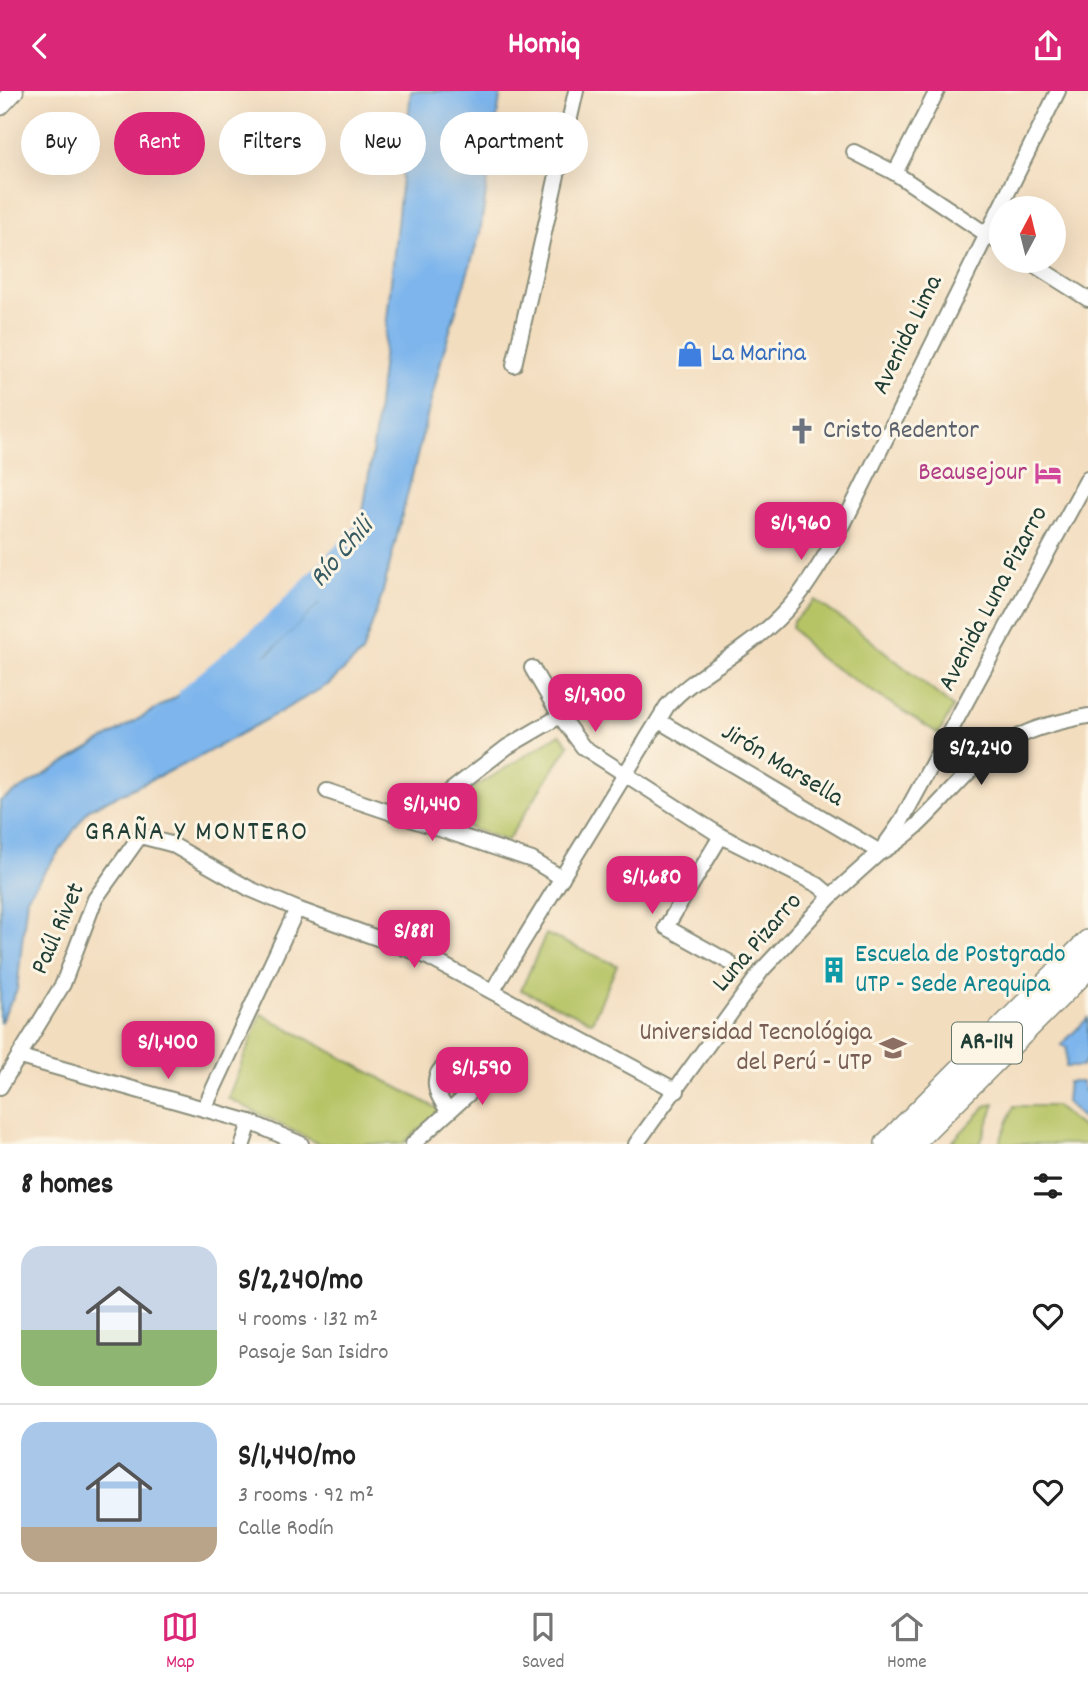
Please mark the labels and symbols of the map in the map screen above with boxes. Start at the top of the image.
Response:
north arrow [989,196,1066,273]
street label: Avenida Lima [863,268,953,401]
place label: La Marina [711,336,807,373]
shop icon: La Marina [675,339,705,369]
place label: Cristo Redentor [823,413,979,450]
church icon: Cristo Redentor [787,416,817,446]
place label: Beausejour [918,455,1027,492]
hotel icon: Beausejour [1033,458,1063,488]
street label: Avenida Luna Pizarro [930,500,1058,698]
pin: S/1,960 [736,503,866,562]
water label: Río Chili [301,507,387,598]
pin: S/1,900 [530,675,660,734]
street label: Jirón Marsella [714,715,851,818]
pin: S/2,240 [916,727,1046,787]
pin: S/1,440 [367,783,497,843]
district label: GRAÑA Y MONTERO [85,814,309,854]
pin: S/1,680 [587,857,717,916]
street label: Paúl Rivet [22,877,96,981]
street label: Luna Pizarro [704,885,812,1001]
pin: S/881 [365,911,463,970]
place label: Escuela de Postgrado UTP - Sede Arequipa [855,937,1066,1004]
building icon: Escuela de Postgrado UTP - Sede Arequipa [819,955,849,985]
place label: Universidad Tecnológiga del Perú - UTP [639,1015,873,1082]
pin: S/1,400 [103,1021,233,1081]
road number: AR-114 [952,1023,1022,1063]
school or university icon: Universidad Tecnológiga del Perú - UTP [878,1033,908,1063]
pin: S/1,590 [417,1047,547,1107]

